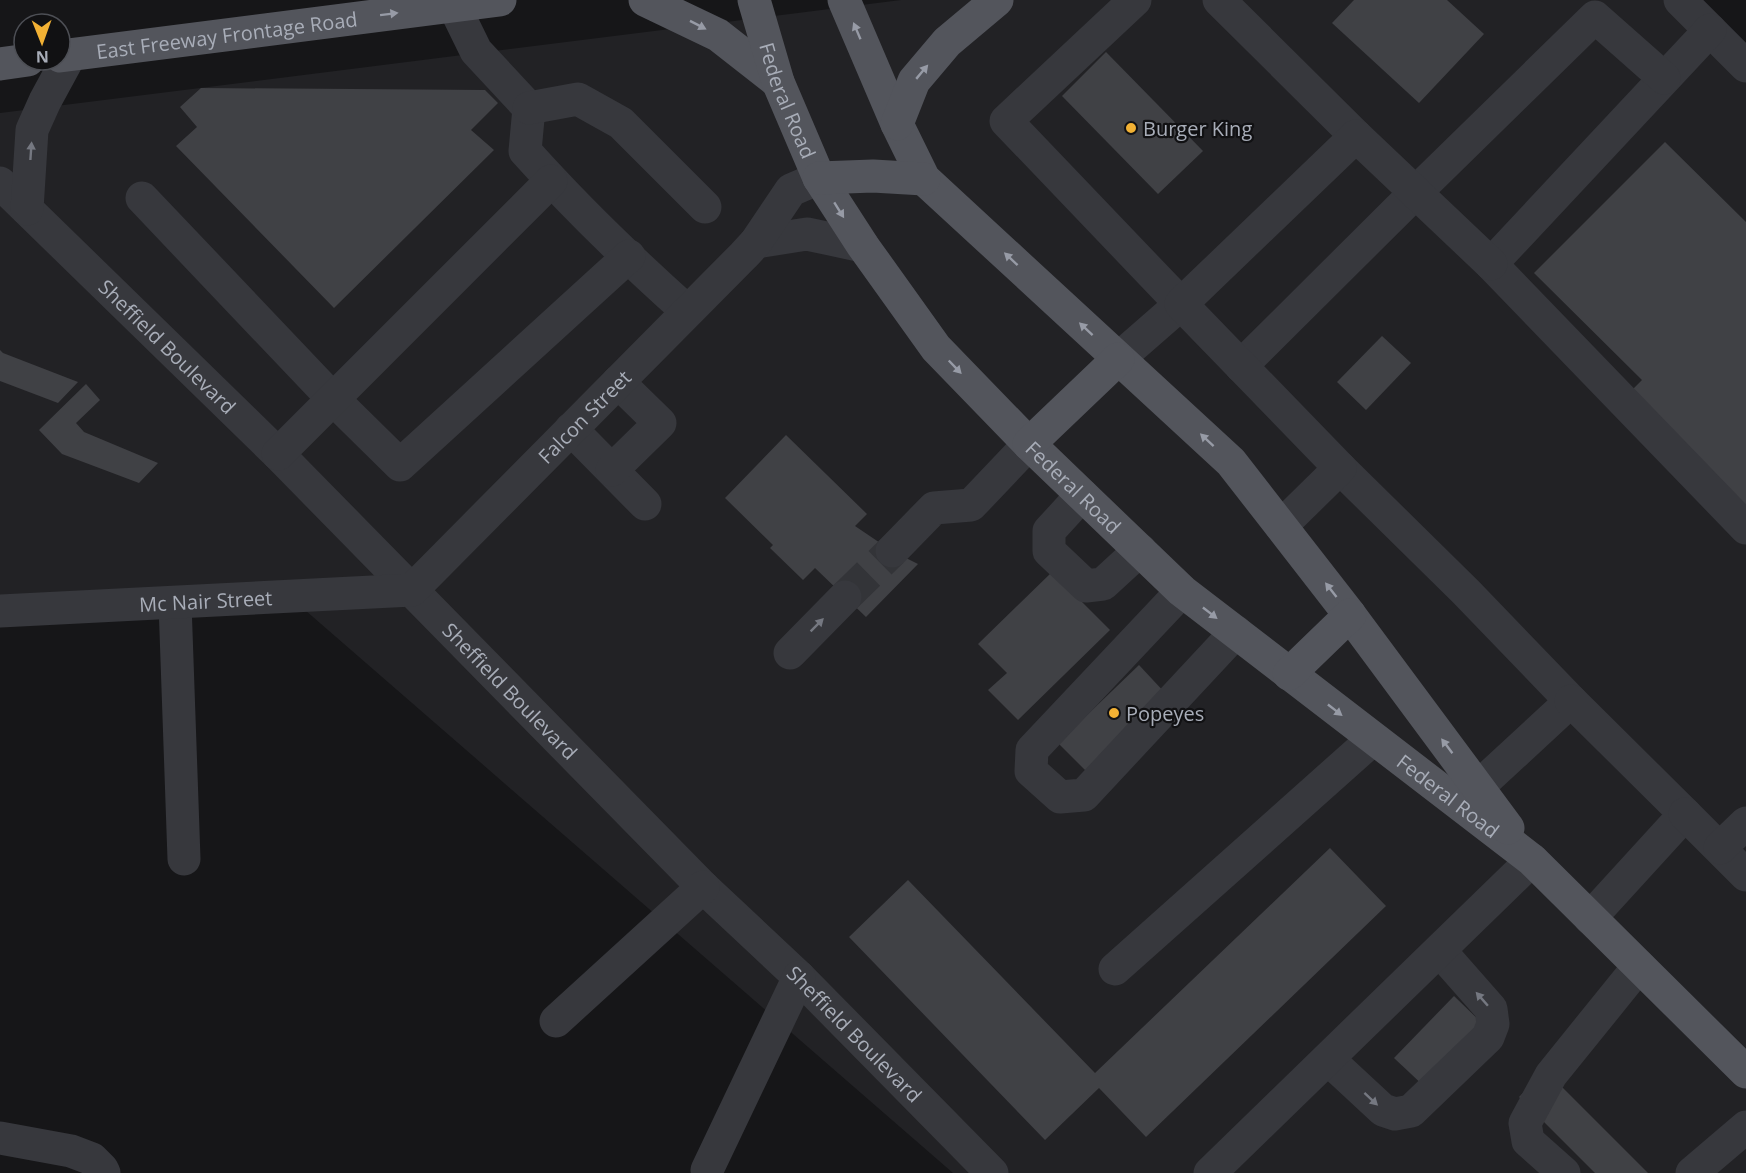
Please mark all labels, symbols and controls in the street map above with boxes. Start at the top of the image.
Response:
street label: East Freeway Frontage Road [94,5,359,65]
one-way arrow [379,9,398,19]
north arrow [12,12,72,72]
one-way arrow [690,20,707,30]
one-way arrow [853,23,862,40]
street label: Federal Road [754,39,823,162]
text: N [36,46,49,68]
one-way arrow [915,64,928,79]
place label: Burger King [1143,115,1252,142]
marker: Burger King [1124,121,1138,135]
one-way arrow [26,141,35,160]
one-way arrow [834,202,845,218]
one-way arrow [1003,252,1018,266]
street label: Sheffield Boulevard [93,273,242,419]
one-way arrow [1079,323,1094,336]
one-way arrow [947,359,961,373]
street label: Falcon Street [532,364,636,469]
one-way arrow [1199,433,1214,447]
street label: Federal Road [1020,435,1127,539]
one-way arrow [1324,582,1337,598]
street label: Mc Nair Street [138,584,273,617]
one-way arrow [1203,606,1218,618]
street label: Sheffield Boulevard [437,616,584,765]
one-way arrow [810,619,824,633]
place label: Popeyes [1126,700,1204,727]
one-way arrow [1328,703,1343,715]
marker: Popeyes [1107,706,1121,720]
one-way arrow [1442,739,1454,754]
street label: Federal Road [1392,748,1505,844]
street label: Sheffield Boulevard [781,959,928,1108]
one-way arrow [1476,992,1489,1007]
one-way arrow [1364,1091,1378,1105]

